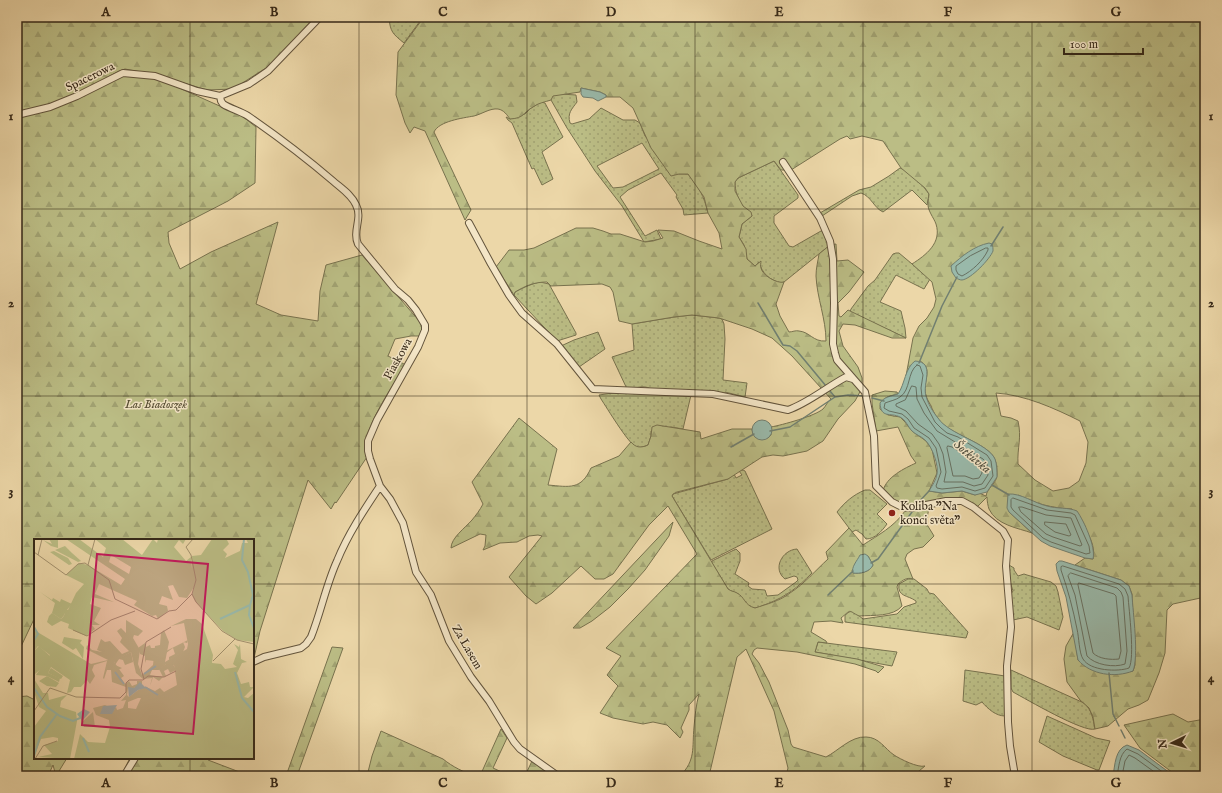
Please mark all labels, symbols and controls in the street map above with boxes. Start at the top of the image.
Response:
text: A [101,4,112,21]
text: B [270,4,279,21]
text: C [438,4,448,21]
text: D [606,4,617,21]
text: E [774,4,784,21]
text: F [944,4,953,21]
text: G [1111,4,1122,21]
scale bar [1064,30,1143,56]
text: 100 m [1070,37,1098,52]
street label: Spacerowa [63,58,118,96]
text: 1 [9,108,14,125]
text: 1 [1209,108,1214,125]
text: 2 [8,295,14,312]
text: 2 [1208,295,1214,312]
street label: Piaskowa [380,335,416,382]
park label: Las Biadoszek [124,397,187,412]
water label: Šotkůvka [950,436,995,478]
text: 3 [9,483,14,500]
text: 3 [1209,483,1214,500]
place label: Koliba "Na konci světa" [900,499,960,528]
marker: Koliba "Na konci světa" [887,508,897,518]
inset map [34,539,254,759]
street label: Za Lasem [448,622,486,672]
text: 4 [8,670,15,687]
text: 4 [1208,670,1215,687]
north arrow [1152,723,1192,763]
text: N [1156,738,1171,750]
text: A [101,775,112,792]
text: B [270,775,279,792]
text: C [438,775,448,792]
text: D [606,775,617,792]
text: E [774,775,784,792]
text: F [944,775,953,792]
text: G [1111,775,1122,792]

